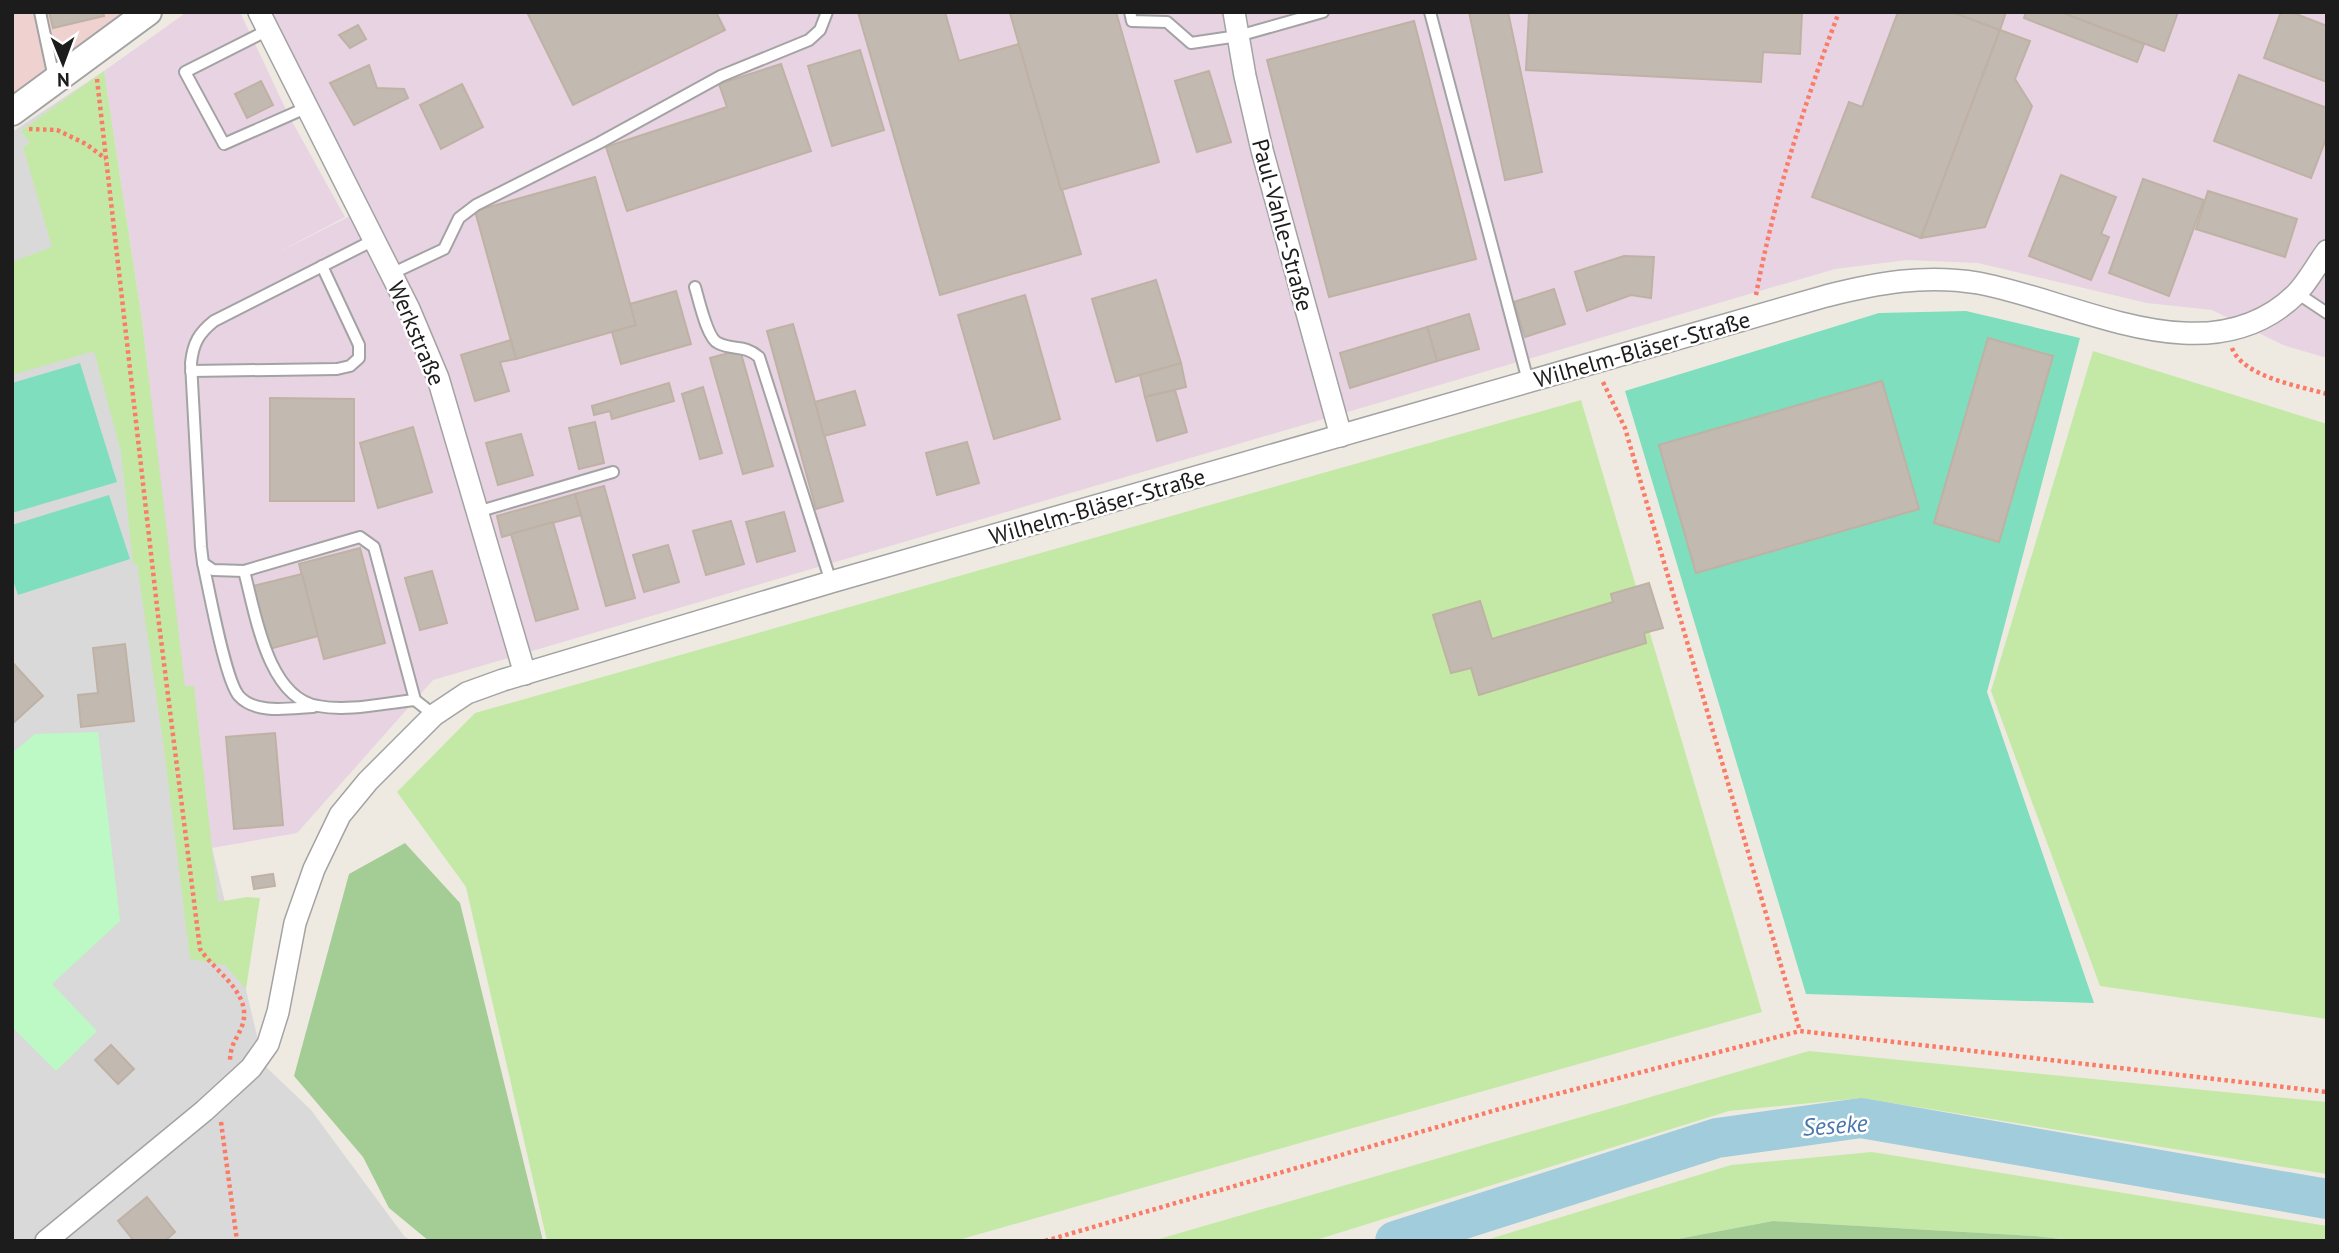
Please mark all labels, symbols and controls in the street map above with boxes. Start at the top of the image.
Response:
north arrow [28,28,98,98]
text: N [57,68,70,92]
street label: Paul-Vahle-Straße [1246,136,1320,314]
street label: Werkstraße [382,276,452,390]
street label: Wilhelm-Bläser-Straße [1531,304,1753,394]
street label: Wilhelm-Bläser-Straße [986,461,1208,551]
water label: Seseke [1801,1107,1869,1143]

